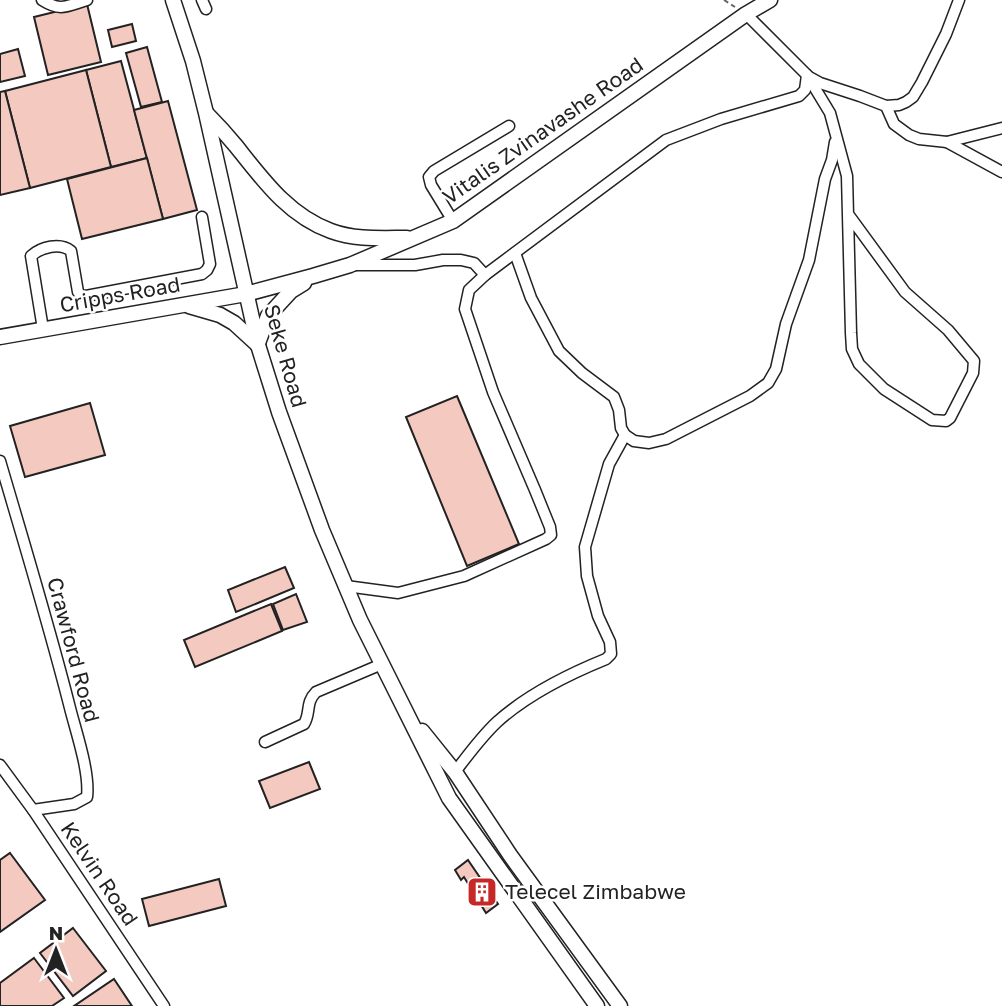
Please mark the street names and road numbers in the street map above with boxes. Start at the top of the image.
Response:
street label: Vitalis Zvinavashe Road [437,51,648,209]
street label: Cripps Road [58,271,182,317]
street label: Seke Road [259,301,313,410]
street label: Crawford Road [42,574,106,725]
street label: Kelvin Road [56,817,144,930]

